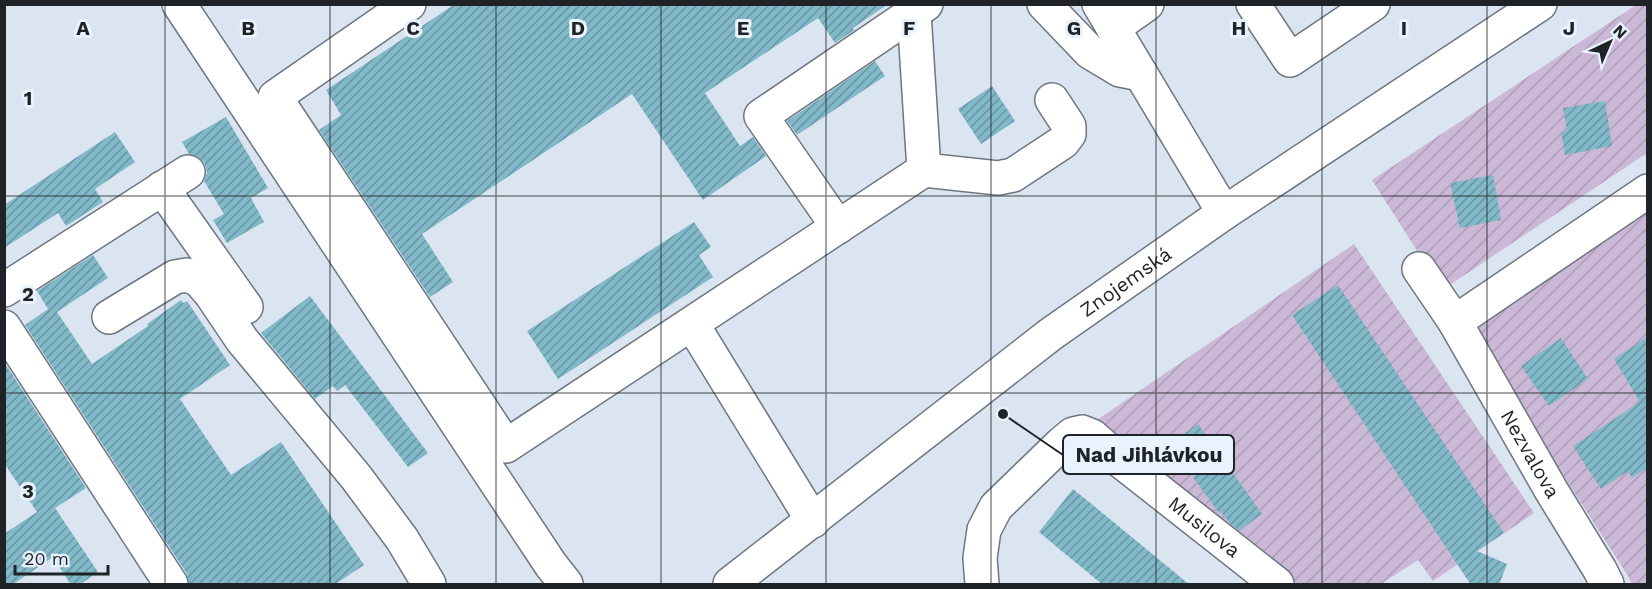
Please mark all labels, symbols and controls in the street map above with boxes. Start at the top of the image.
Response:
north arrow [1580,12,1640,72]
text: A [76,16,90,40]
text: B [241,16,255,40]
text: C [406,16,420,40]
text: D [571,16,585,40]
text: E [737,16,749,40]
text: F [903,16,915,40]
text: G [1067,16,1081,40]
text: H [1232,16,1246,40]
text: I [1401,16,1407,40]
text: J [1563,16,1575,40]
text: N [1609,21,1631,43]
text: 1 [24,86,32,110]
street label: Znojemská [1075,242,1176,322]
text: 2 [22,282,34,306]
street label: Nezvalova [1496,405,1565,503]
callout: Nad Jihlávkou [1063,435,1234,474]
text: Nad Jihlávkou [1075,442,1223,467]
text: 3 [22,479,34,503]
street label: Musilova [1164,491,1245,562]
scale bar [15,538,108,576]
text: 20 m [24,548,69,569]

